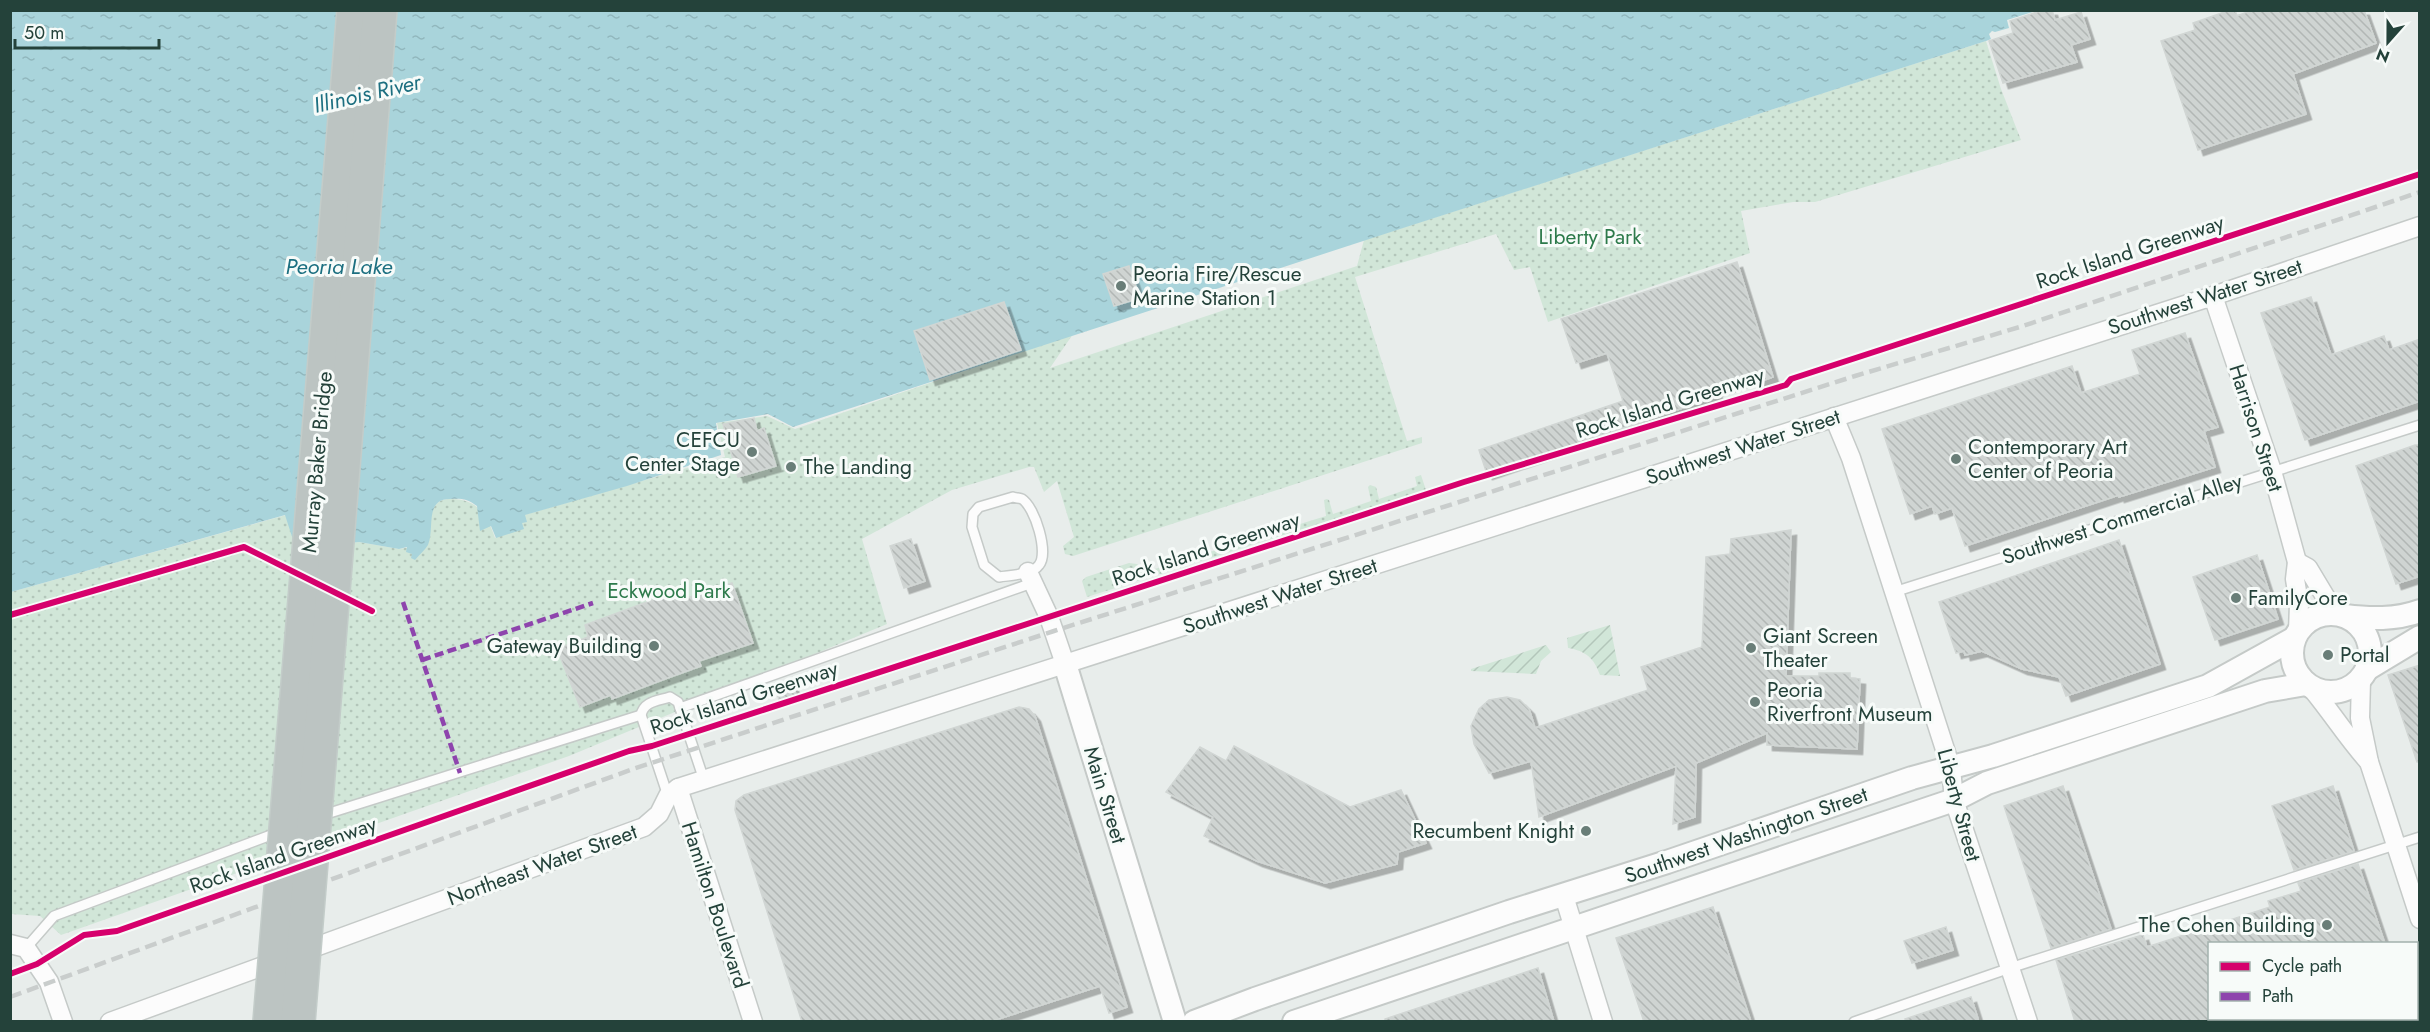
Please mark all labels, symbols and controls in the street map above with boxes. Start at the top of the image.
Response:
scale bar [15,12,159,50]
north arrow [2358,12,2418,72]
text: 50 m [24,20,64,46]
text: N [2373,43,2393,69]
water label: Illinois River [310,65,425,121]
street label: Rock Island Greenway [2032,207,2228,297]
park label: Liberty Park [1539,222,1642,252]
water label: Peoria Lake [285,250,393,282]
street label: Southwest Water Street [2104,251,2306,343]
place label: Peoria Fire/Rescue Marine Station 1 [1133,259,1302,313]
marker: Peoria Fire/Rescue Marine Station 1 [1114,279,1128,293]
street label: Rock Island Greenway [1572,360,1769,446]
street label: Harrison Street [2221,360,2291,496]
street label: Murray Baker Bridge [294,370,340,554]
street label: Southwest Water Street [1642,401,1844,493]
place label: CEFCU Center Stage [625,425,740,479]
place label: Contemporary Art Center of Peoria [1968,432,2127,486]
marker: CEFCU Center Stage [745,445,759,459]
place label: The Landing [803,452,912,482]
marker: Contemporary Art Center of Peoria [1949,452,1963,466]
marker: The Landing [784,460,798,474]
street label: Southwest Commercial Alley [1998,466,2247,572]
street label: Rock Island Greenway [1108,504,1304,594]
street label: Southwest Water Street [1179,550,1381,642]
park label: Eckwood Park [607,576,732,606]
place label: FamilyCore [2248,583,2348,613]
marker: FamilyCore [2229,591,2243,605]
place label: Giant Screen Theater [1763,621,1878,675]
place label: Gateway Building [487,631,642,661]
marker: Gateway Building [647,639,661,653]
place label: Portal [2340,640,2390,670]
marker: Giant Screen Theater [1744,641,1758,655]
marker: Portal [2321,648,2335,662]
street label: Rock Island Greenway [646,653,842,743]
place label: Peoria Riverfront Museum [1767,675,1933,729]
marker: Peoria Riverfront Museum [1748,695,1762,709]
street label: Main Street [1076,743,1134,847]
street label: Liberty Street [1930,745,1988,865]
street label: Southwest Washington Street [1620,779,1872,891]
street label: Rock Island Greenway [186,809,381,901]
place label: Recumbent Knight [1412,816,1574,846]
street label: Northeast Water Street [443,817,641,913]
street label: Hamilton Boulevard [674,818,756,992]
marker: Recumbent Knight [1579,824,1593,838]
place label: The Cohen Building [2139,910,2315,940]
marker: The Cohen Building [2320,918,2334,932]
legend [2208,942,2418,1020]
text: Cycle path [2262,953,2342,979]
text: Path [2262,983,2294,1009]

